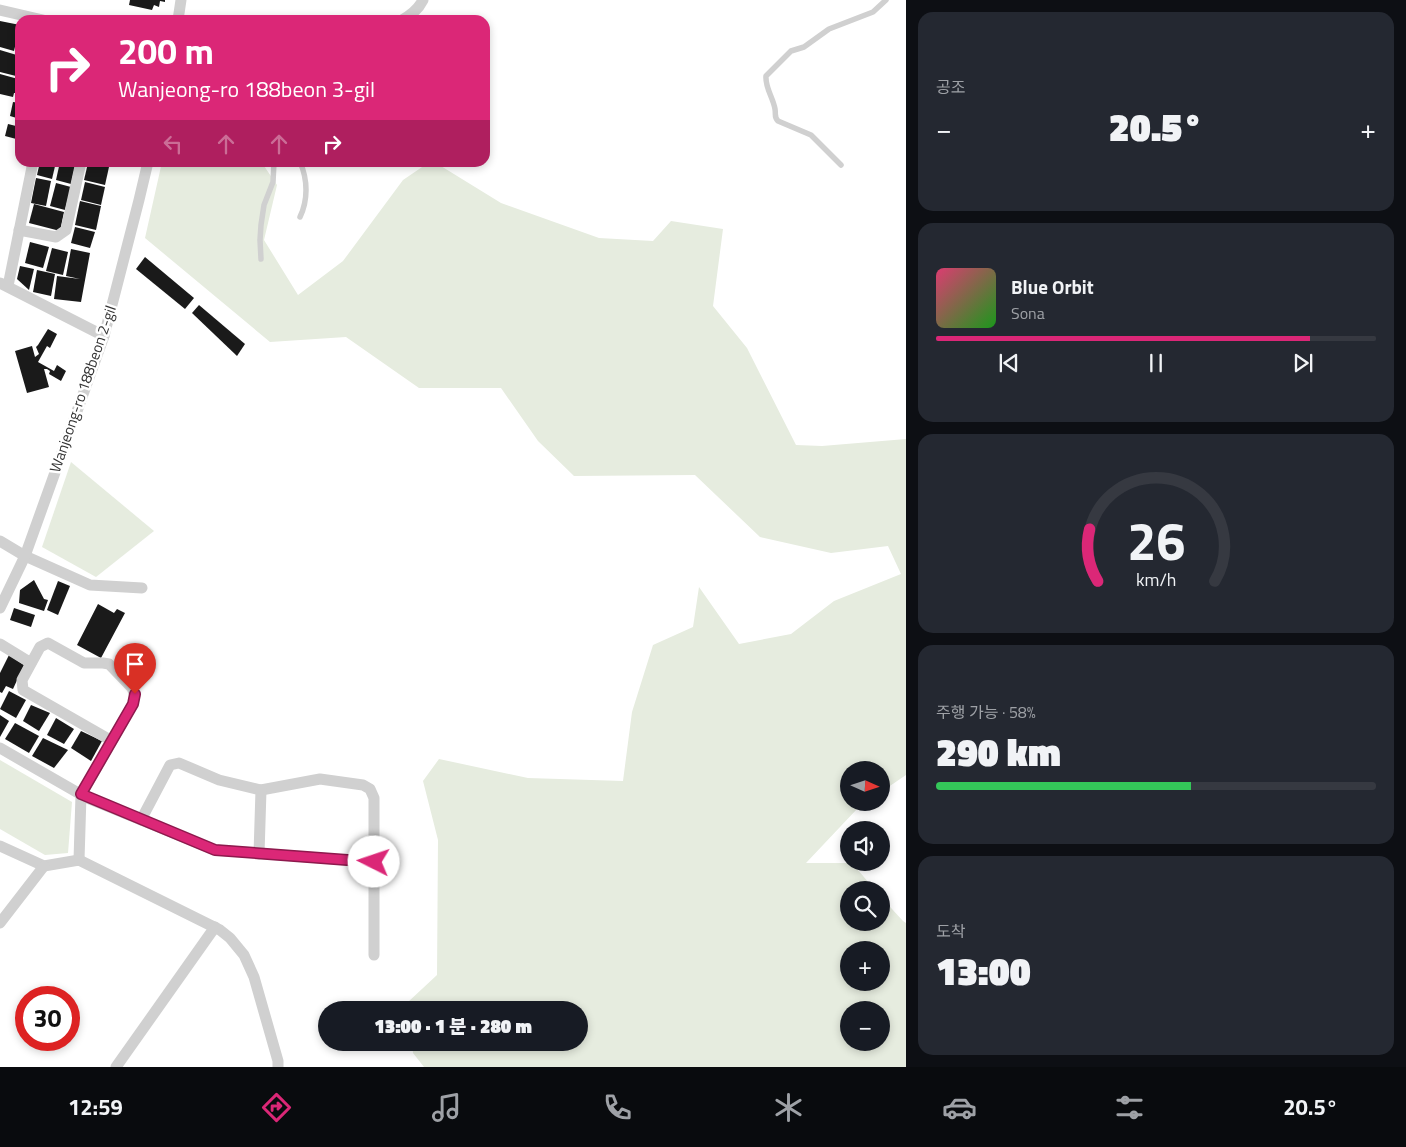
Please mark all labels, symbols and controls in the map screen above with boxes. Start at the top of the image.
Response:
text: 200 m [118,24,214,78]
icon: right [35,35,100,100]
text: Wanjeong-ro 188beon 3-gil [118,72,375,106]
text: 공조 [936,75,965,99]
text: 20.5° [1109,98,1203,156]
text: − [936,107,952,150]
text: + [1360,107,1376,150]
icon: left [159,130,187,158]
icon: ahead [212,130,240,158]
icon: ahead [265,130,293,158]
icon: right [318,130,346,158]
text: Blue Orbit [1011,272,1094,301]
text: Sona [1011,301,1045,325]
street label: Wanjeong-ro 188beon 2-gil [43,302,122,475]
icon: previous [995,349,1023,377]
icon: pause [1142,349,1170,377]
icon: next [1289,349,1317,377]
text: 26 [1127,501,1185,580]
text: km/h [1136,566,1176,593]
pin [114,643,156,694]
icon: arrive [121,650,149,678]
text: 주행 가능 · 58% [936,700,1036,724]
text: 290 km [936,723,1061,781]
north arrow [840,761,890,811]
map controls [840,761,890,1051]
button: sound [840,821,890,871]
position arrow [347,835,399,887]
button: search [840,881,890,931]
text: 도착 [936,919,965,943]
button: + [840,941,890,991]
text: 13:00 [936,942,1031,1000]
speed limit sign: 30 [15,986,80,1051]
button: − [840,1001,890,1051]
text: 13:00 · 1 분 · 280 m [374,1011,532,1040]
text: 12:59 [68,1090,123,1124]
icon: directions [259,1090,294,1125]
icon: music [429,1090,464,1125]
icon: phone [600,1090,635,1125]
icon: climate [771,1090,806,1125]
icon: car [942,1090,977,1125]
icon: filters [1112,1090,1147,1125]
text: 20.5° [1283,1090,1338,1124]

